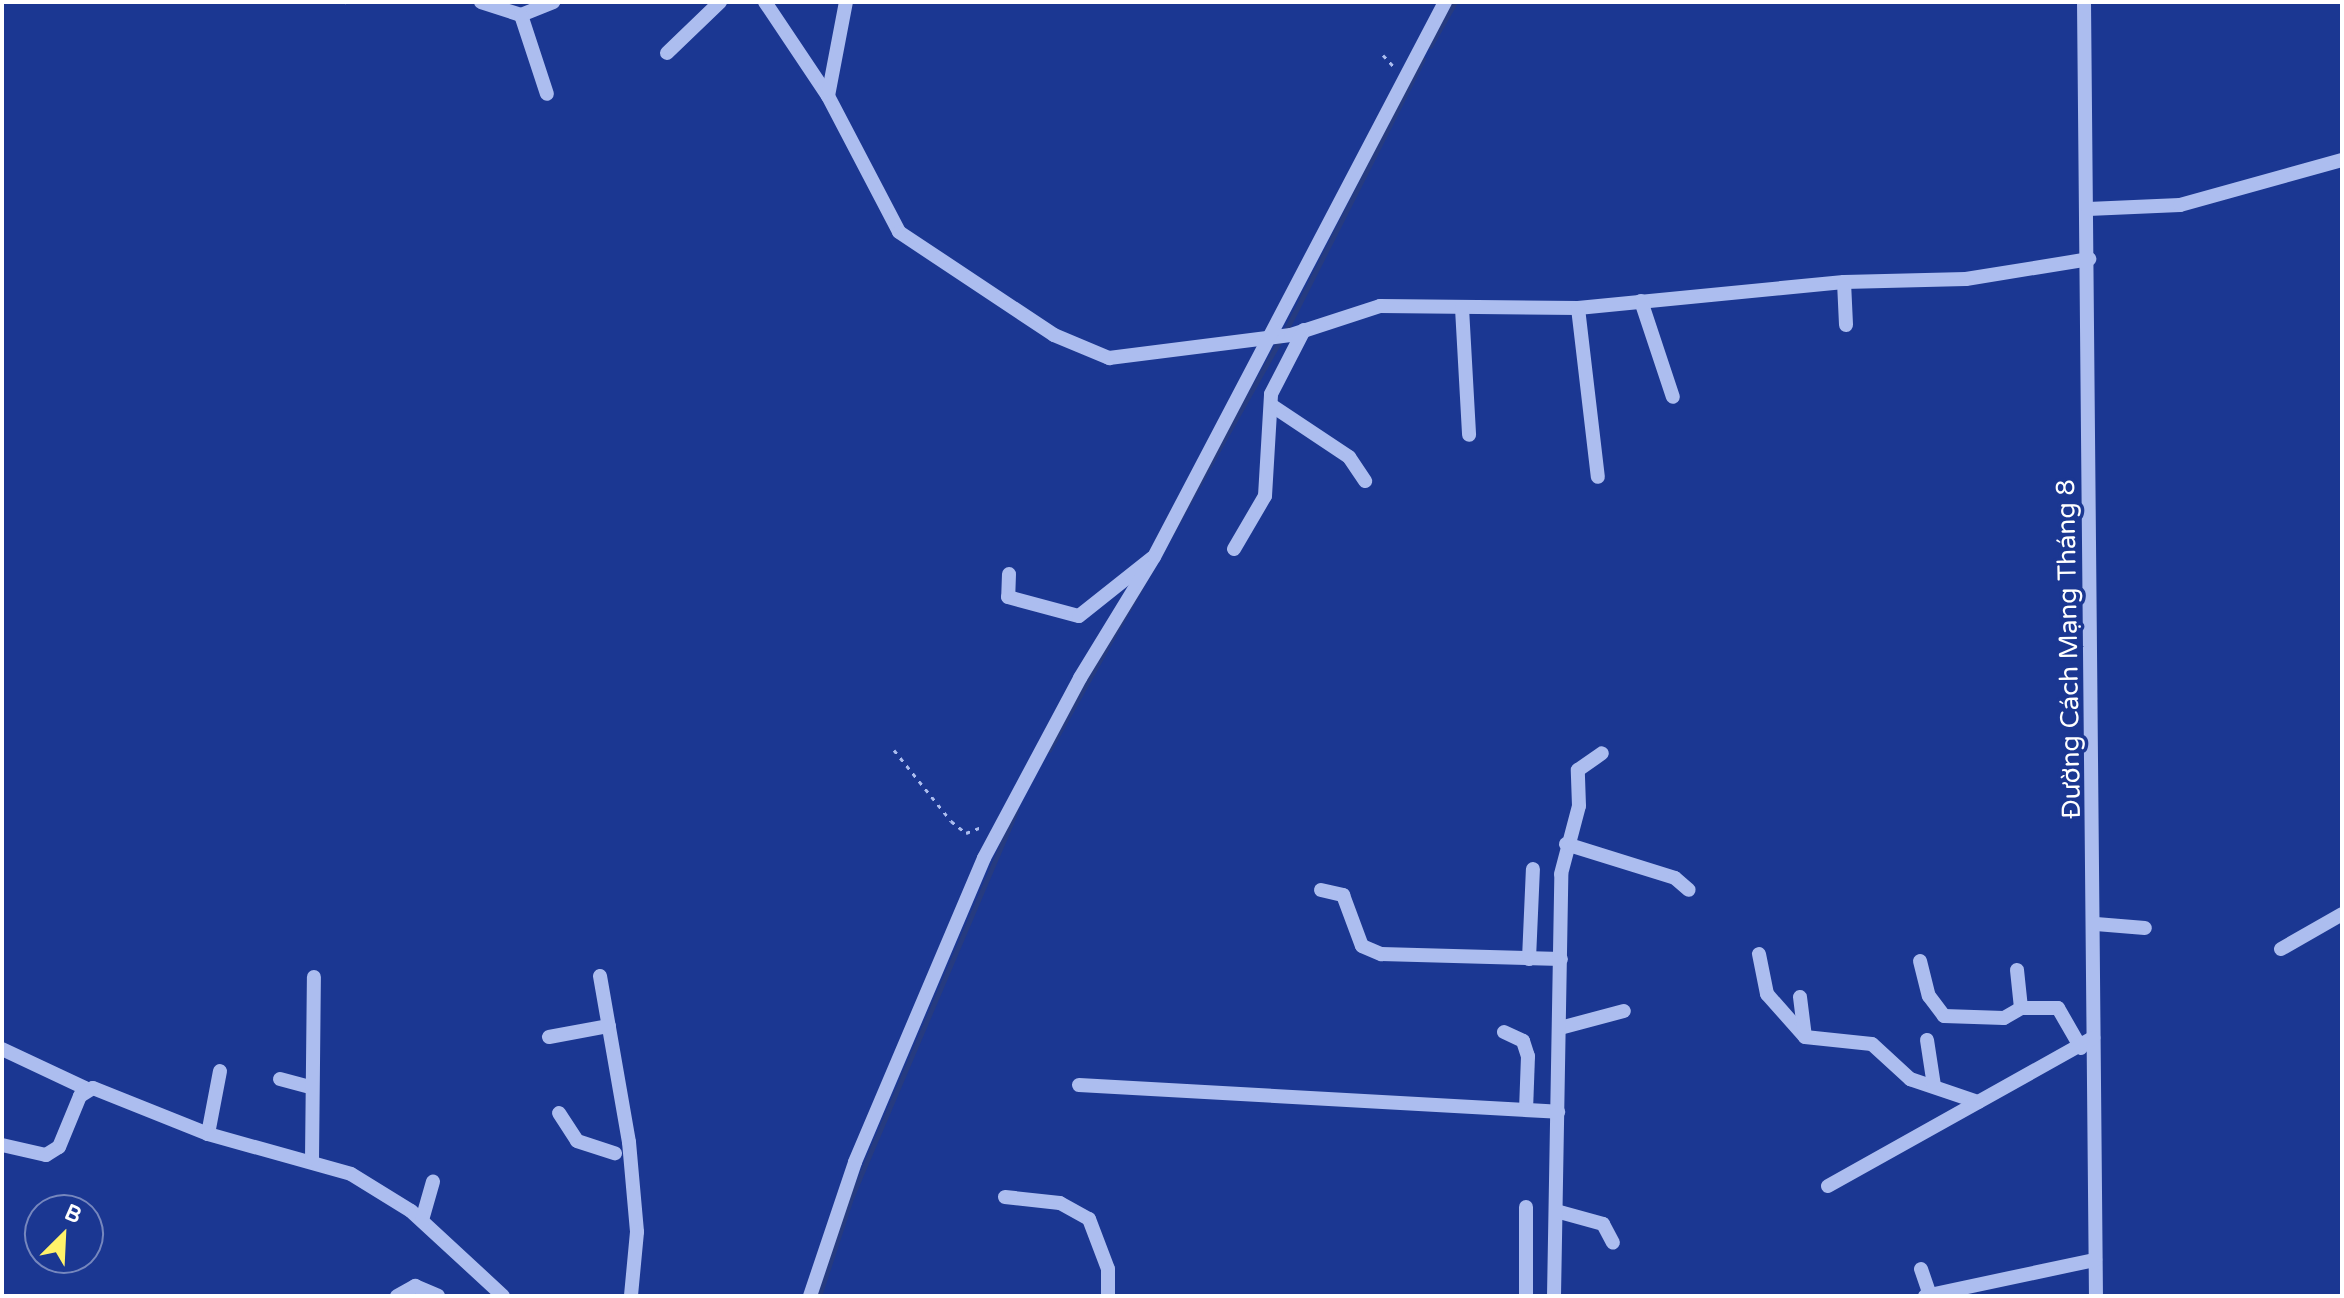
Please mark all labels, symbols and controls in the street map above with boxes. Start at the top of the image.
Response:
street label: Đường Cách Mạng Tháng 8 [2050,479,2088,819]
north arrow [24,1194,104,1274]
text: B [61,1199,85,1229]

